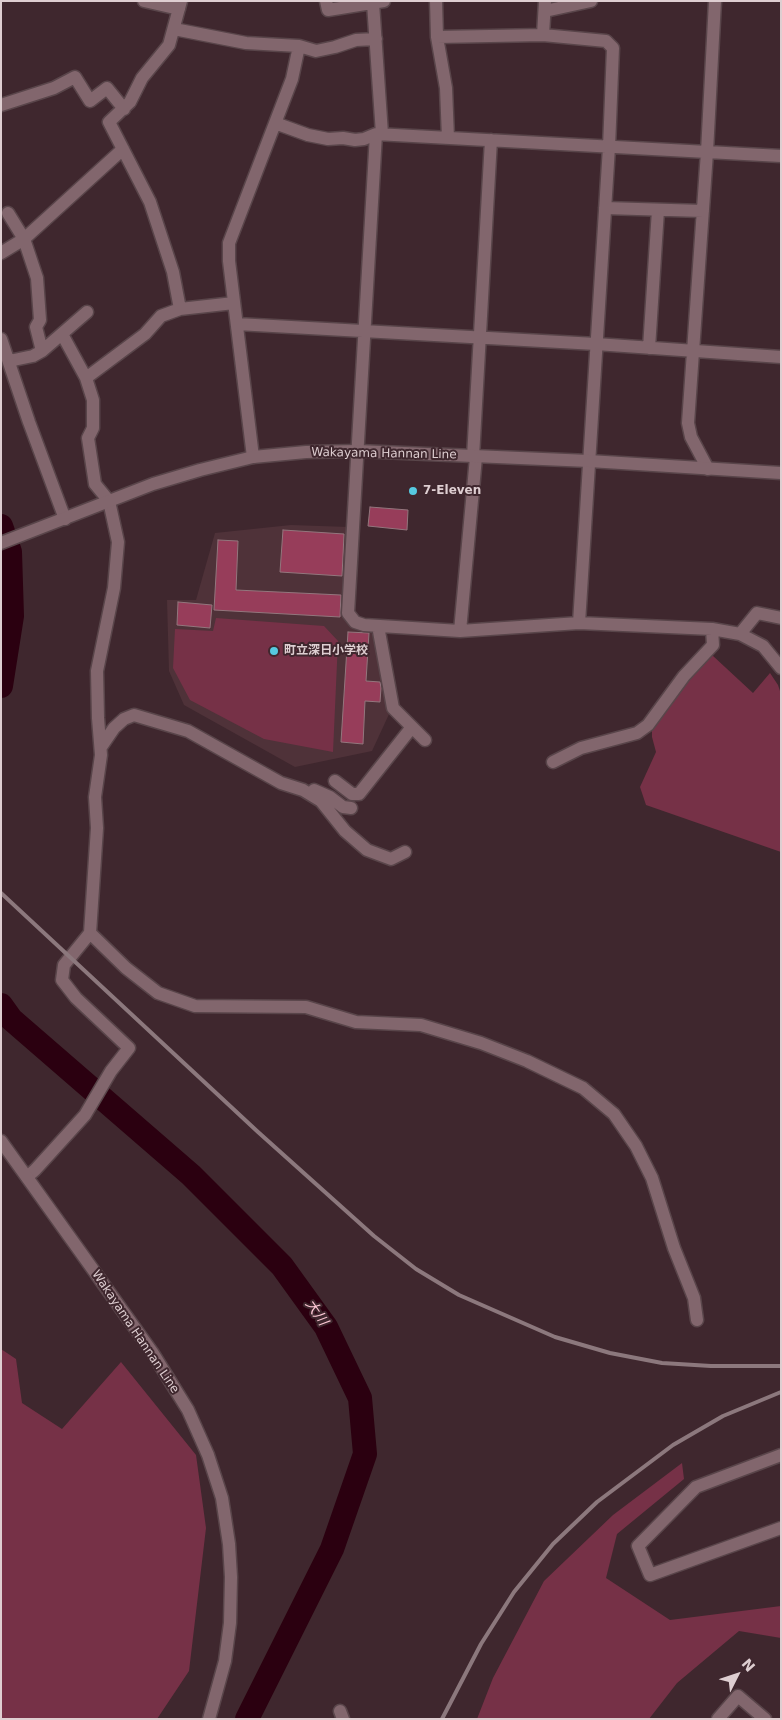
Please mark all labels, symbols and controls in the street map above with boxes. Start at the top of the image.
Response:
street label: Wakayama Hannan Line [311,446,457,462]
place label: 7-Eleven [423,484,481,498]
marker: 7-Eleven [407,485,419,497]
place label: 町立深日小学校 [284,644,368,658]
marker: 町立深日小学校 [268,645,280,657]
street label: Wakayama Hannan Line [88,1268,182,1396]
water label: 大川 [301,1297,331,1329]
north arrow [712,1650,762,1700]
text: N [738,1655,758,1675]

